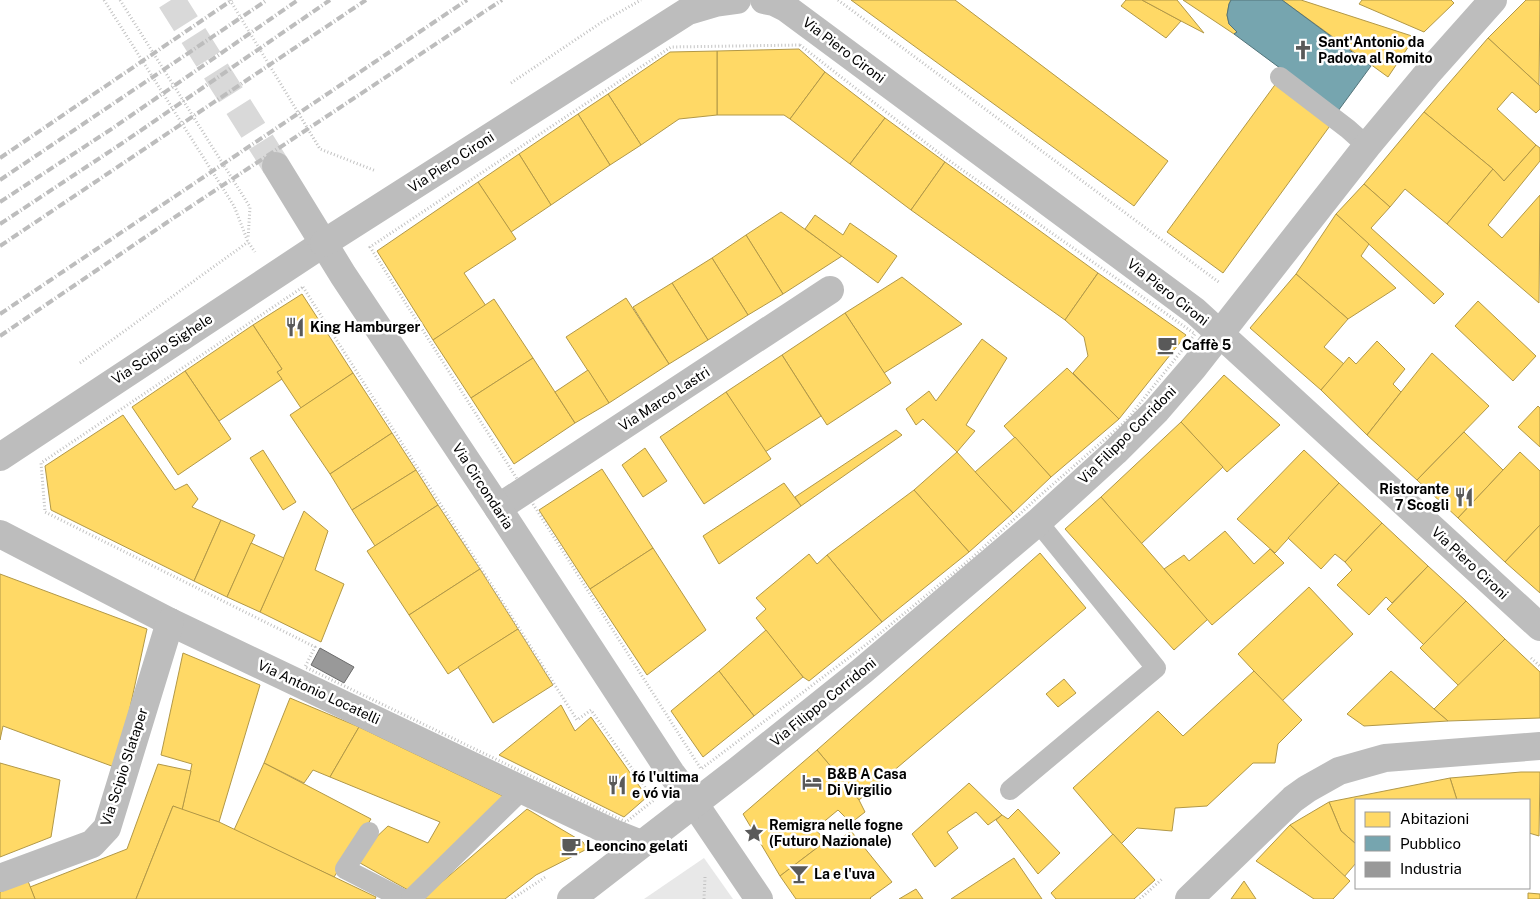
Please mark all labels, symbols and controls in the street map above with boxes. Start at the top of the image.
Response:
street label: Via Piero Cironi [800,14,888,86]
place label: Sant'Antonio da Padova al Romito [1318,34,1433,66]
church icon: Sant'Antonio da Padova al Romito [1292,39,1314,61]
street label: Via Piero Cironi [405,128,497,196]
street label: Via Piero Cironi [1124,255,1212,329]
street label: Via Scipio Sighele [109,310,215,388]
restaurant icon: King Hamburger [284,316,306,338]
place label: King Hamburger [310,319,420,335]
cafe icon: Caffè 5 [1156,334,1178,356]
place label: Caffè 5 [1182,337,1231,353]
street label: Via Marco Lastri [616,364,712,434]
street label: Via Filippo Corridoni [1075,383,1179,487]
street label: Via Circondaria [449,440,517,532]
place label: Ristorante 7 Scogli [1379,481,1449,513]
restaurant icon: Ristorante 7 Scogli [1453,486,1475,508]
street label: Via Piero Cironi [1428,523,1512,603]
street label: Via Filippo Corridoni [767,654,879,750]
street label: Via Antonio Locatelli [255,657,383,727]
street label: Via Scipio Slataper [97,706,151,828]
place label: B&B A Casa Di Virgilio [827,766,907,798]
place label: fó l'ultima e vó via [632,769,699,801]
hotel icon: B&B A Casa Di Virgilio [801,771,823,793]
restaurant icon: fó l'ultima e vó via [606,774,628,796]
legend [1355,799,1530,889]
text: Abitazioni [1400,810,1469,827]
place label: Remigra nelle fogne (Futuro Nazionale) [769,817,903,849]
place icon: Remigra nelle fogne (Futuro Nazionale) [743,822,765,844]
cafe icon: Leoncino gelati [560,835,582,857]
text: Pubblico [1400,835,1461,852]
place label: Leoncino gelati [586,838,688,854]
text: Industria [1400,860,1462,877]
bar icon: La e l'uva [788,863,810,885]
place label: La e l'uva [814,866,875,882]

